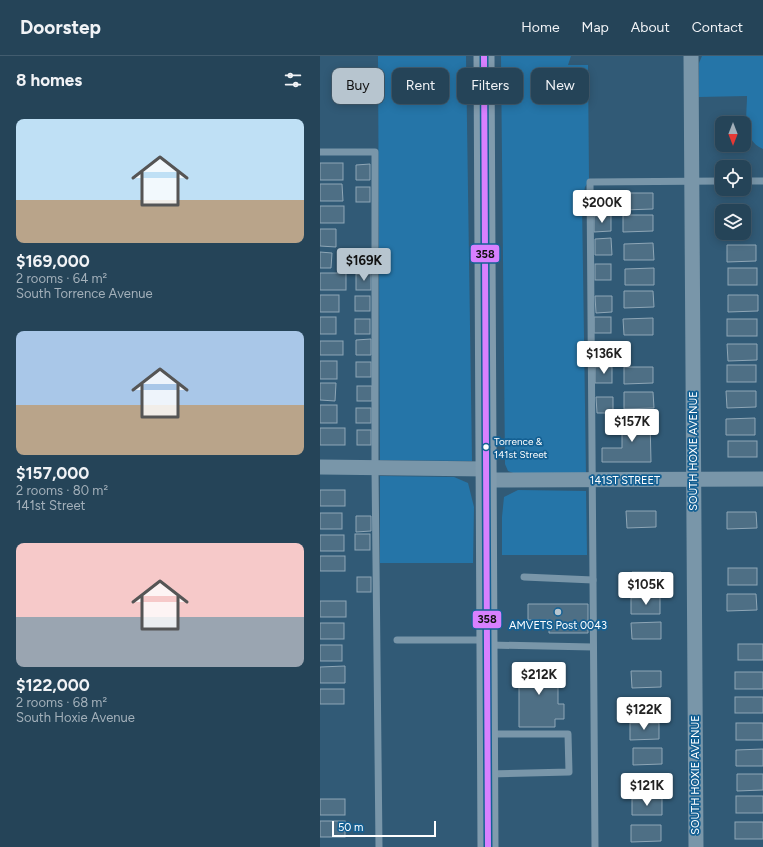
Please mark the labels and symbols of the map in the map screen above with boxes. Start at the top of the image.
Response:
north arrow [715,116,751,152]
pin: $200K [574,190,630,224]
line badge: 358 [470,244,500,263]
pin: $169K [336,248,392,282]
text: 358 [475,248,495,261]
pin: $136K [576,341,632,375]
street label: SOUTH HOXIE AVENUE [687,391,700,511]
pin: $157K [604,409,660,443]
place label: Torrence & 141st Street [494,435,548,461]
marker: Torrence & 141st Street [481,442,491,452]
street label: 141ST STREET [590,474,660,487]
pin: $105K [618,572,674,606]
marker: AMVETS Post 0043 [553,607,563,617]
line badge: 358 [472,610,502,629]
text: 358 [477,613,497,626]
place label: AMVETS Post 0043 [509,619,607,632]
pin: $212K [511,662,567,696]
pin: $122K [616,697,672,731]
street label: SOUTH HOXIE AVENUE [689,715,702,835]
pin: $121K [619,773,675,807]
scale bar [332,819,436,838]

